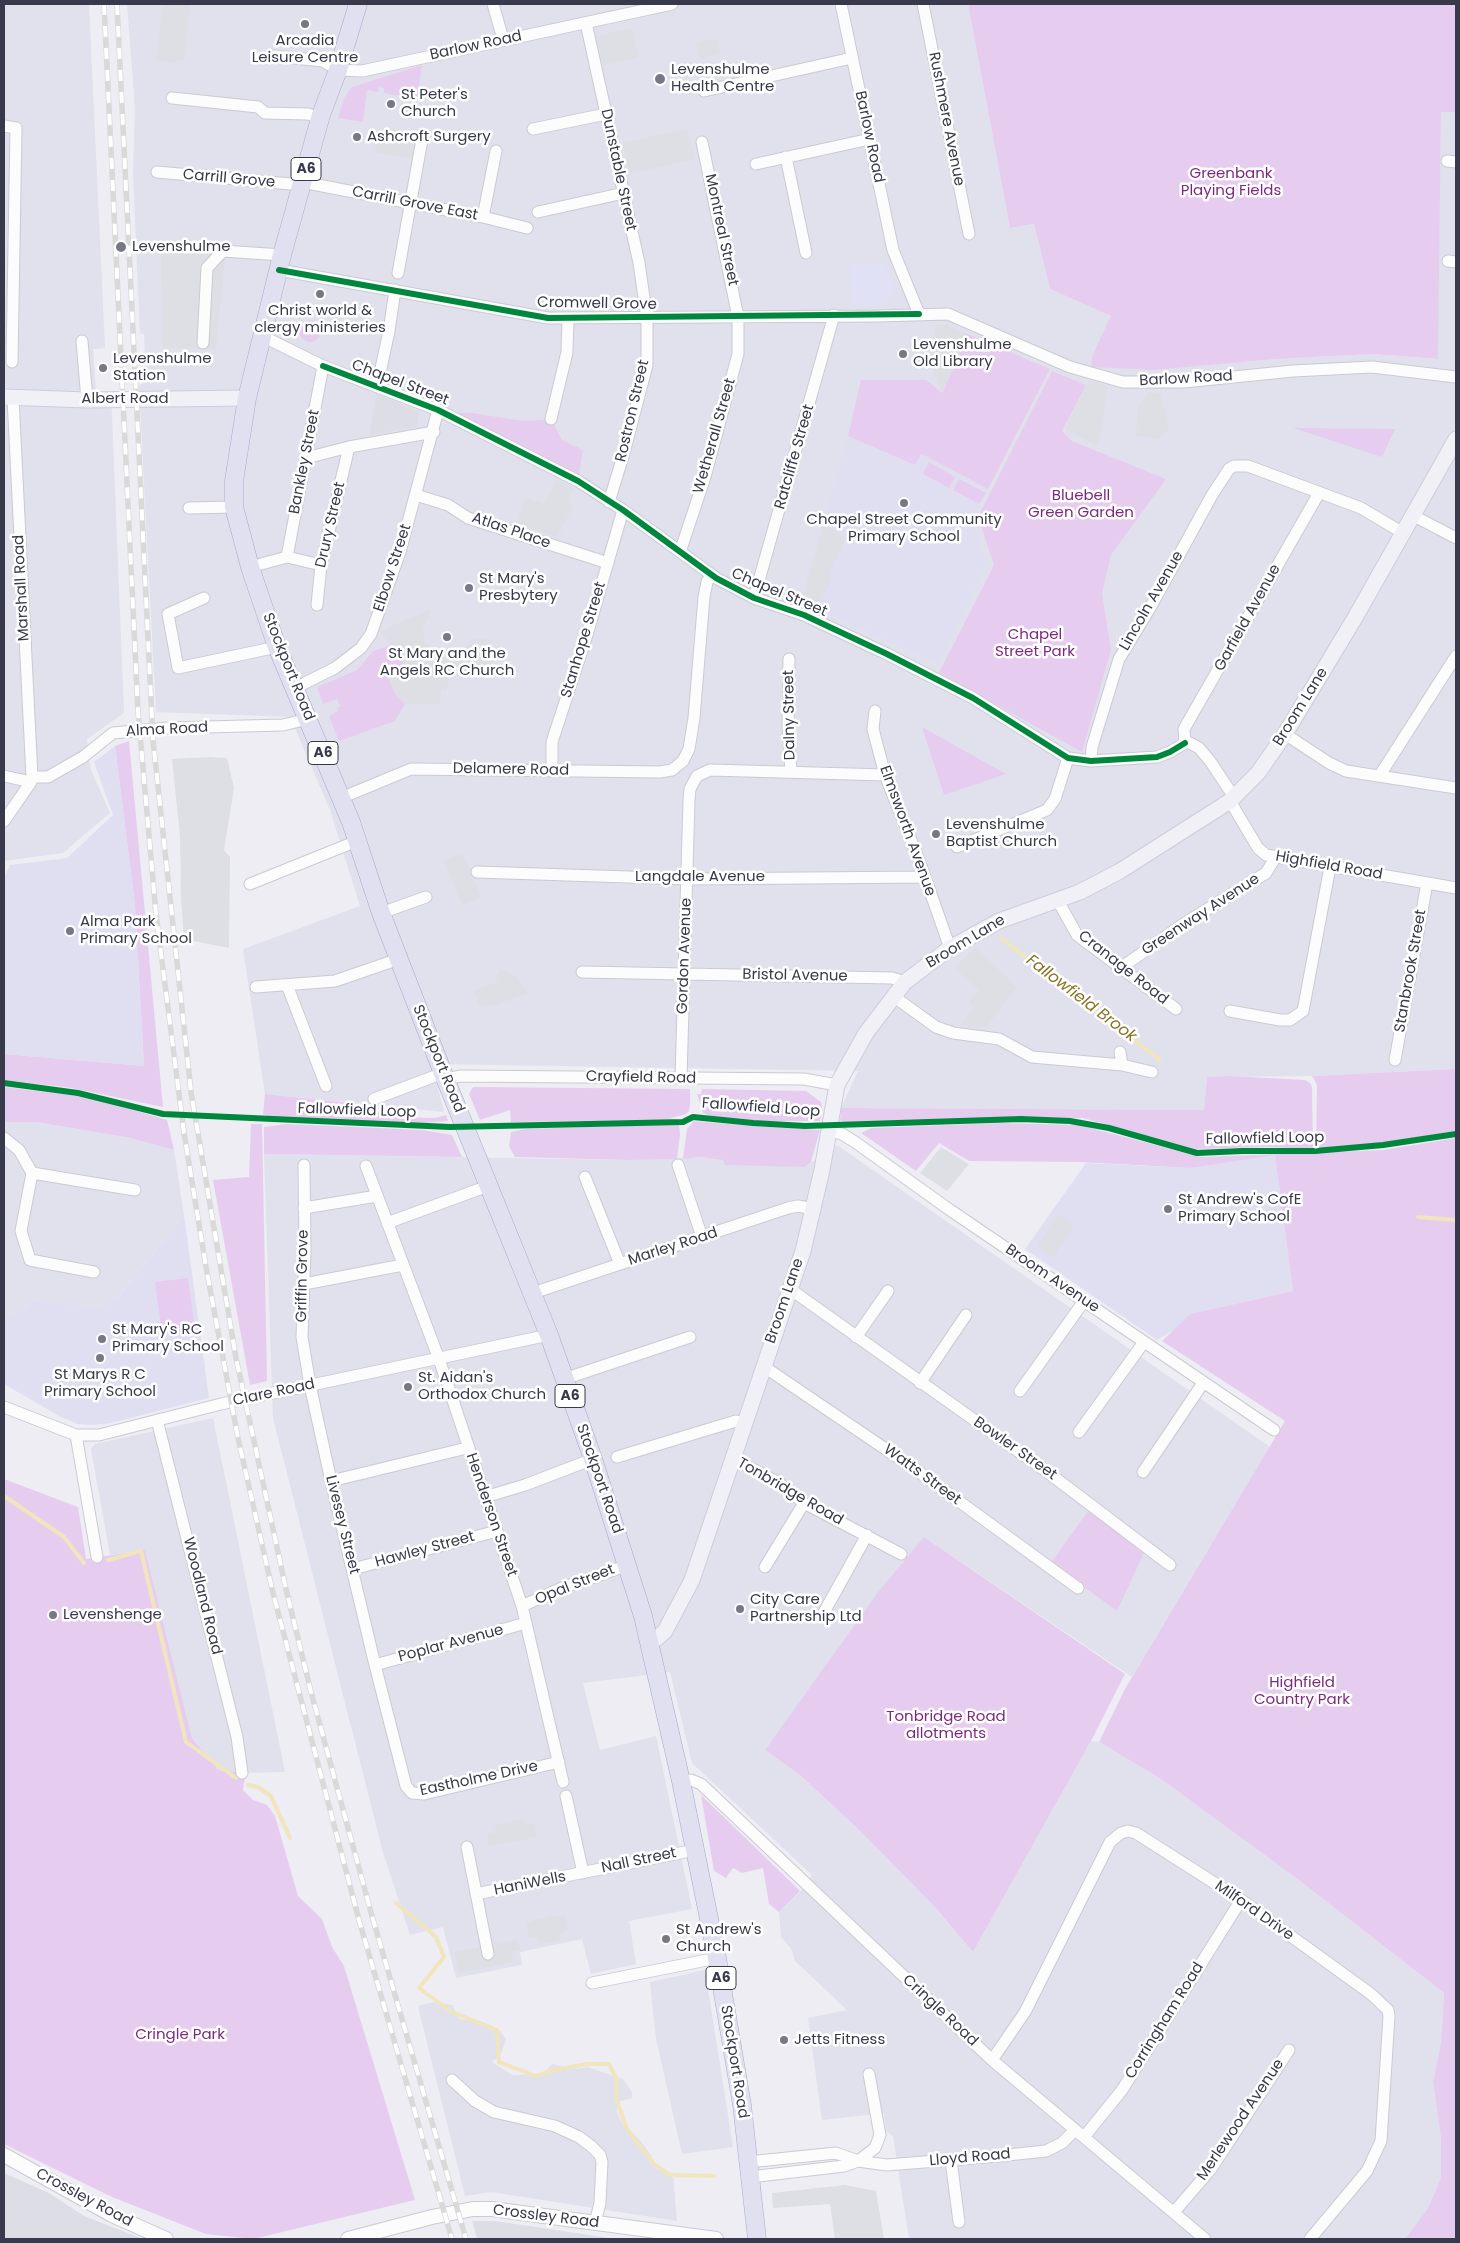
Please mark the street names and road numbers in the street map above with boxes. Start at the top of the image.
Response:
street label: Barlow Road [428,27,524,65]
street label: Rushmere Avenue [924,50,968,188]
street label: Barlow Road [850,89,888,185]
street label: Dunstable Street [596,107,640,233]
road number: A6 [291,157,321,180]
street label: Carrill Grove [182,166,276,192]
street label: Montreal Street [700,172,742,288]
street label: Carrill Grove East [351,183,479,225]
street label: Cromwell Grove [537,294,657,314]
street label: Chapel Street [349,356,451,410]
street label: Rostron Street [612,358,654,464]
street label: Barlow Road [1139,368,1233,390]
street label: Wetherall Street [690,376,740,496]
street label: Albert Road [81,390,169,408]
street label: Ratcliffe Street [771,402,819,512]
street label: Bankley Street [286,408,324,516]
street label: Drury Street [312,480,350,570]
street label: Atlas Place [469,509,553,553]
street label: Elbow Street [370,522,416,614]
street label: Marshall Road [10,534,34,642]
street label: Lincoln Avenue [1116,548,1188,654]
street label: Garfield Avenue [1211,561,1285,675]
street label: Chapel Street [728,565,830,621]
street label: Stanhope Street [558,580,610,700]
street label: Stockport Road [258,611,318,723]
street label: Broom Lane [1270,665,1332,749]
street label: Dalny Street [780,670,800,760]
street label: Alma Road [125,719,209,741]
road number: A6 [308,741,338,764]
street label: Delamere Road [453,760,569,780]
street label: Elmsworth Avenue [875,763,939,899]
street label: Highfield Road [1274,848,1384,884]
street label: Langdale Avenue [635,868,765,886]
street label: Greenway Avenue [1139,870,1263,960]
street label: Gordon Avenue [674,897,696,1015]
street label: Stanbrook Street [1391,908,1431,1034]
street label: Broom Lane [923,911,1009,973]
street label: Cranage Road [1074,927,1172,1009]
street label: Bristol Avenue [742,966,848,986]
street label: Stockport Road [408,1003,468,1115]
street label: Crayfield Road [586,1068,696,1088]
street label: Fallowfield Loop [701,1095,821,1121]
street label: Fallowfield Loop [297,1100,417,1122]
street label: Fallowfield Loop [1206,1129,1324,1149]
street label: Marley Road [626,1224,720,1270]
street label: Griffin Grove [293,1230,313,1322]
street label: Broom Avenue [1001,1241,1103,1317]
street label: Broom Lane [762,1256,808,1346]
street label: Clare Road [231,1376,317,1410]
road number: A6 [555,1384,585,1408]
street label: Bowler Street [970,1414,1060,1484]
street label: Stockport Road [572,1422,626,1536]
street label: Watts Street [880,1441,964,1509]
street label: Henderson Street [461,1451,521,1579]
street label: Tonbridge Road [734,1454,846,1530]
street label: Livesey Street [321,1474,363,1576]
street label: Hawley Street [373,1528,477,1572]
street label: Woodland Road [179,1535,225,1657]
street label: Opal Street [533,1561,617,1609]
street label: Poplar Avenue [396,1621,506,1667]
street label: Eastholme Drive [418,1758,540,1800]
street label: Nall Street [600,1844,678,1878]
street label: HaniWells [492,1868,568,1900]
street label: Milford Drive [1211,1877,1297,1945]
street label: Corringham Road [1122,1959,1208,2083]
road number: A6 [706,1966,736,1990]
street label: Cringle Road [899,1971,981,2051]
street label: Stockport Road [716,2004,752,2120]
street label: Merlewood Avenue [1194,2056,1288,2184]
street label: Lloyd Road [929,2145,1011,2171]
street label: Crossley Road [33,2165,135,2231]
street label: Crossley Road [492,2202,600,2232]

